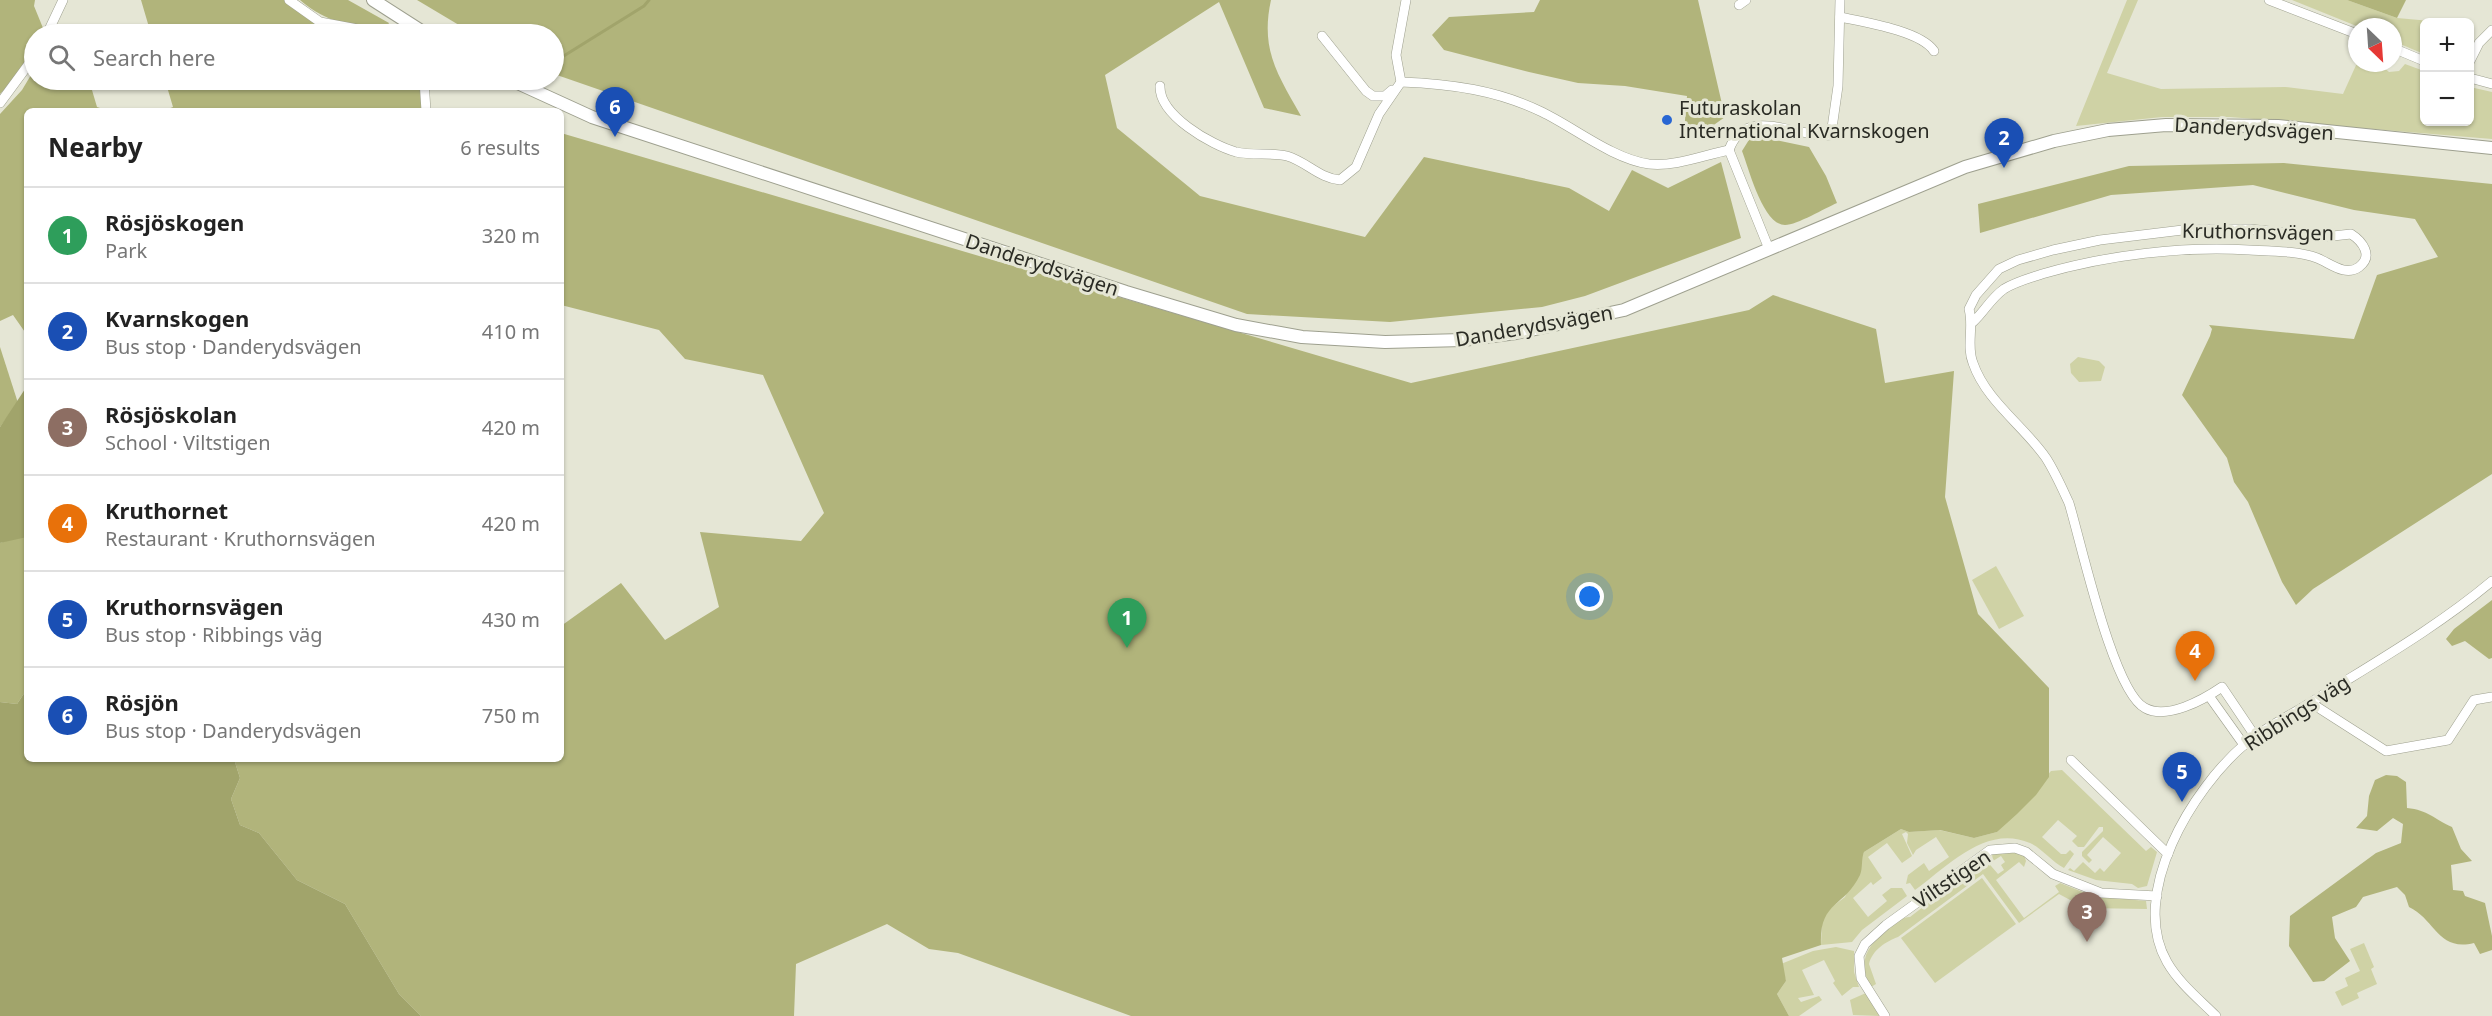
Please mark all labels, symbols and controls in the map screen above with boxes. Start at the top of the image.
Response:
north arrow [2348,18,2402,72]
map controls [2420,18,2474,126]
button: + [2420,18,2474,72]
search box [24,24,564,90]
icon: search [45,41,78,74]
text: Search here [93,42,215,72]
button: − [2420,72,2474,126]
pin: 6 [596,88,634,137]
place label: Futuraskolan International Kvarnskogen [1679,94,1930,144]
street label: Danderydsvägen [2174,111,2334,146]
marker: Futuraskolan International Kvarnskogen [1660,113,1674,127]
pin: 2 [1984,118,2024,168]
text: Nearby [48,129,143,165]
text: 6 results [460,134,540,161]
text: Rösjöskogen [105,207,244,237]
street label: Kruthornsvägen [2182,217,2334,246]
text: 1 [62,222,73,249]
text: 320 m [482,222,540,249]
street label: Danderydsvägen [962,227,1122,302]
text: Park [105,237,147,264]
street label: Danderydsvägen [1453,298,1615,353]
text: Kvarnskogen [105,303,249,333]
text: 2 [62,318,73,345]
text: 410 m [482,318,540,345]
text: Bus stop · Danderydsvägen [105,333,362,360]
text: Rösjöskolan [105,399,237,429]
text: 3 [62,414,73,441]
text: 420 m [482,414,540,441]
text: School · Viltstigen [105,429,271,456]
text: Kruthornet [105,495,228,525]
text: 4 [62,510,73,537]
text: 420 m [482,510,540,537]
text: Restaurant · Kruthornsvägen [105,525,376,552]
your location [1575,582,1604,611]
text: Kruthornsvägen [105,591,284,621]
pin: 1 [1108,598,1146,648]
text: 5 [62,606,73,633]
text: 430 m [482,606,540,633]
text: Bus stop · Ribbings väg [105,621,323,648]
pin: 4 [2176,632,2214,681]
street label: Ribbings väg [2239,668,2355,757]
text: Rösjön [105,687,179,717]
text: 6 [62,702,73,729]
text: 750 m [482,702,540,729]
text: Bus stop · Danderydsvägen [105,717,362,744]
pin: 5 [2162,752,2202,802]
street label: Viltstigen [1908,843,1996,914]
pin: 3 [2068,892,2106,942]

